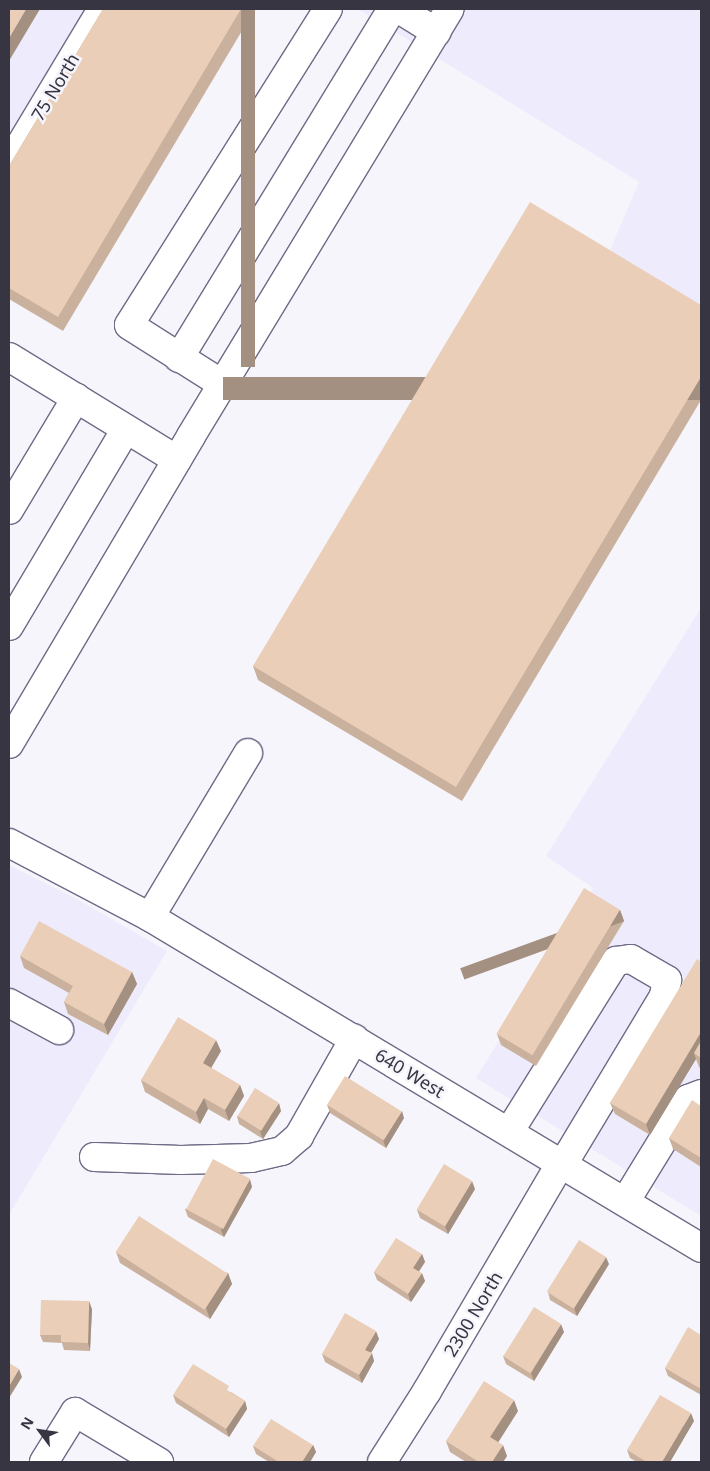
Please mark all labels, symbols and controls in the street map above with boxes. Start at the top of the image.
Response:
street label: 75 North [26,49,84,125]
street label: 640 West [371,1044,449,1102]
street label: 2300 North [439,1268,507,1360]
north arrow [15,1406,65,1456]
text: N [16,1413,38,1433]

